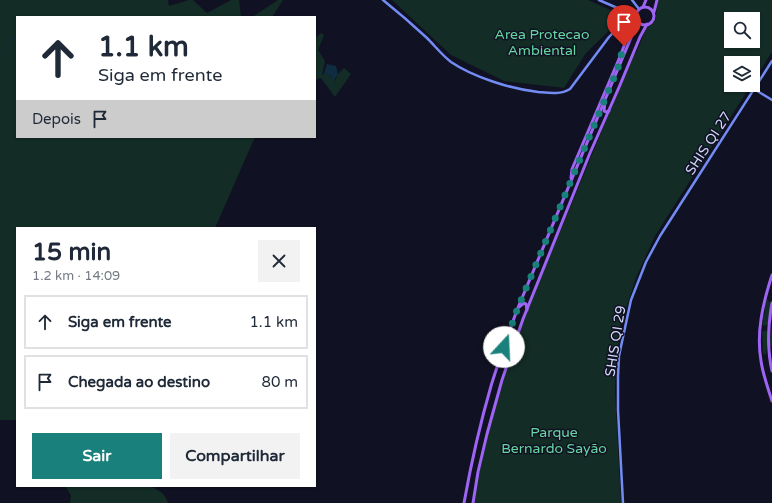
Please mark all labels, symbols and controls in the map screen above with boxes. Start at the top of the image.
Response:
pin [607,5,641,46]
icon: arrive [613,11,635,33]
map controls [724,12,760,92]
button: search [724,12,760,48]
park label: Area Protecao Ambiental [495,26,589,59]
text: 1.1 km [98,30,189,64]
icon: ahead [32,32,84,84]
button: layers [724,56,760,92]
text: Siga em frente [98,64,222,86]
icon: arrive [89,108,111,130]
street label: SHIS QI 27 [682,108,735,178]
text: Depois [32,110,81,128]
text: 15 min [32,238,111,267]
button: close [258,240,300,282]
text: 1.2 km · 14:09 [32,268,120,284]
street label: SHIS QI 29 [601,304,630,378]
icon: ahead [34,311,56,333]
text: Siga em frente [68,313,172,331]
text: 1.1 km [249,313,298,331]
position arrow [483,326,525,368]
icon: arrive [34,371,56,393]
text: Chegada ao destino [68,373,210,391]
text: 80 m [261,373,298,391]
park label: Parque Bernardo Sayão [501,424,607,457]
button: Sair [32,433,162,479]
button: Compartilhar [170,433,300,479]

